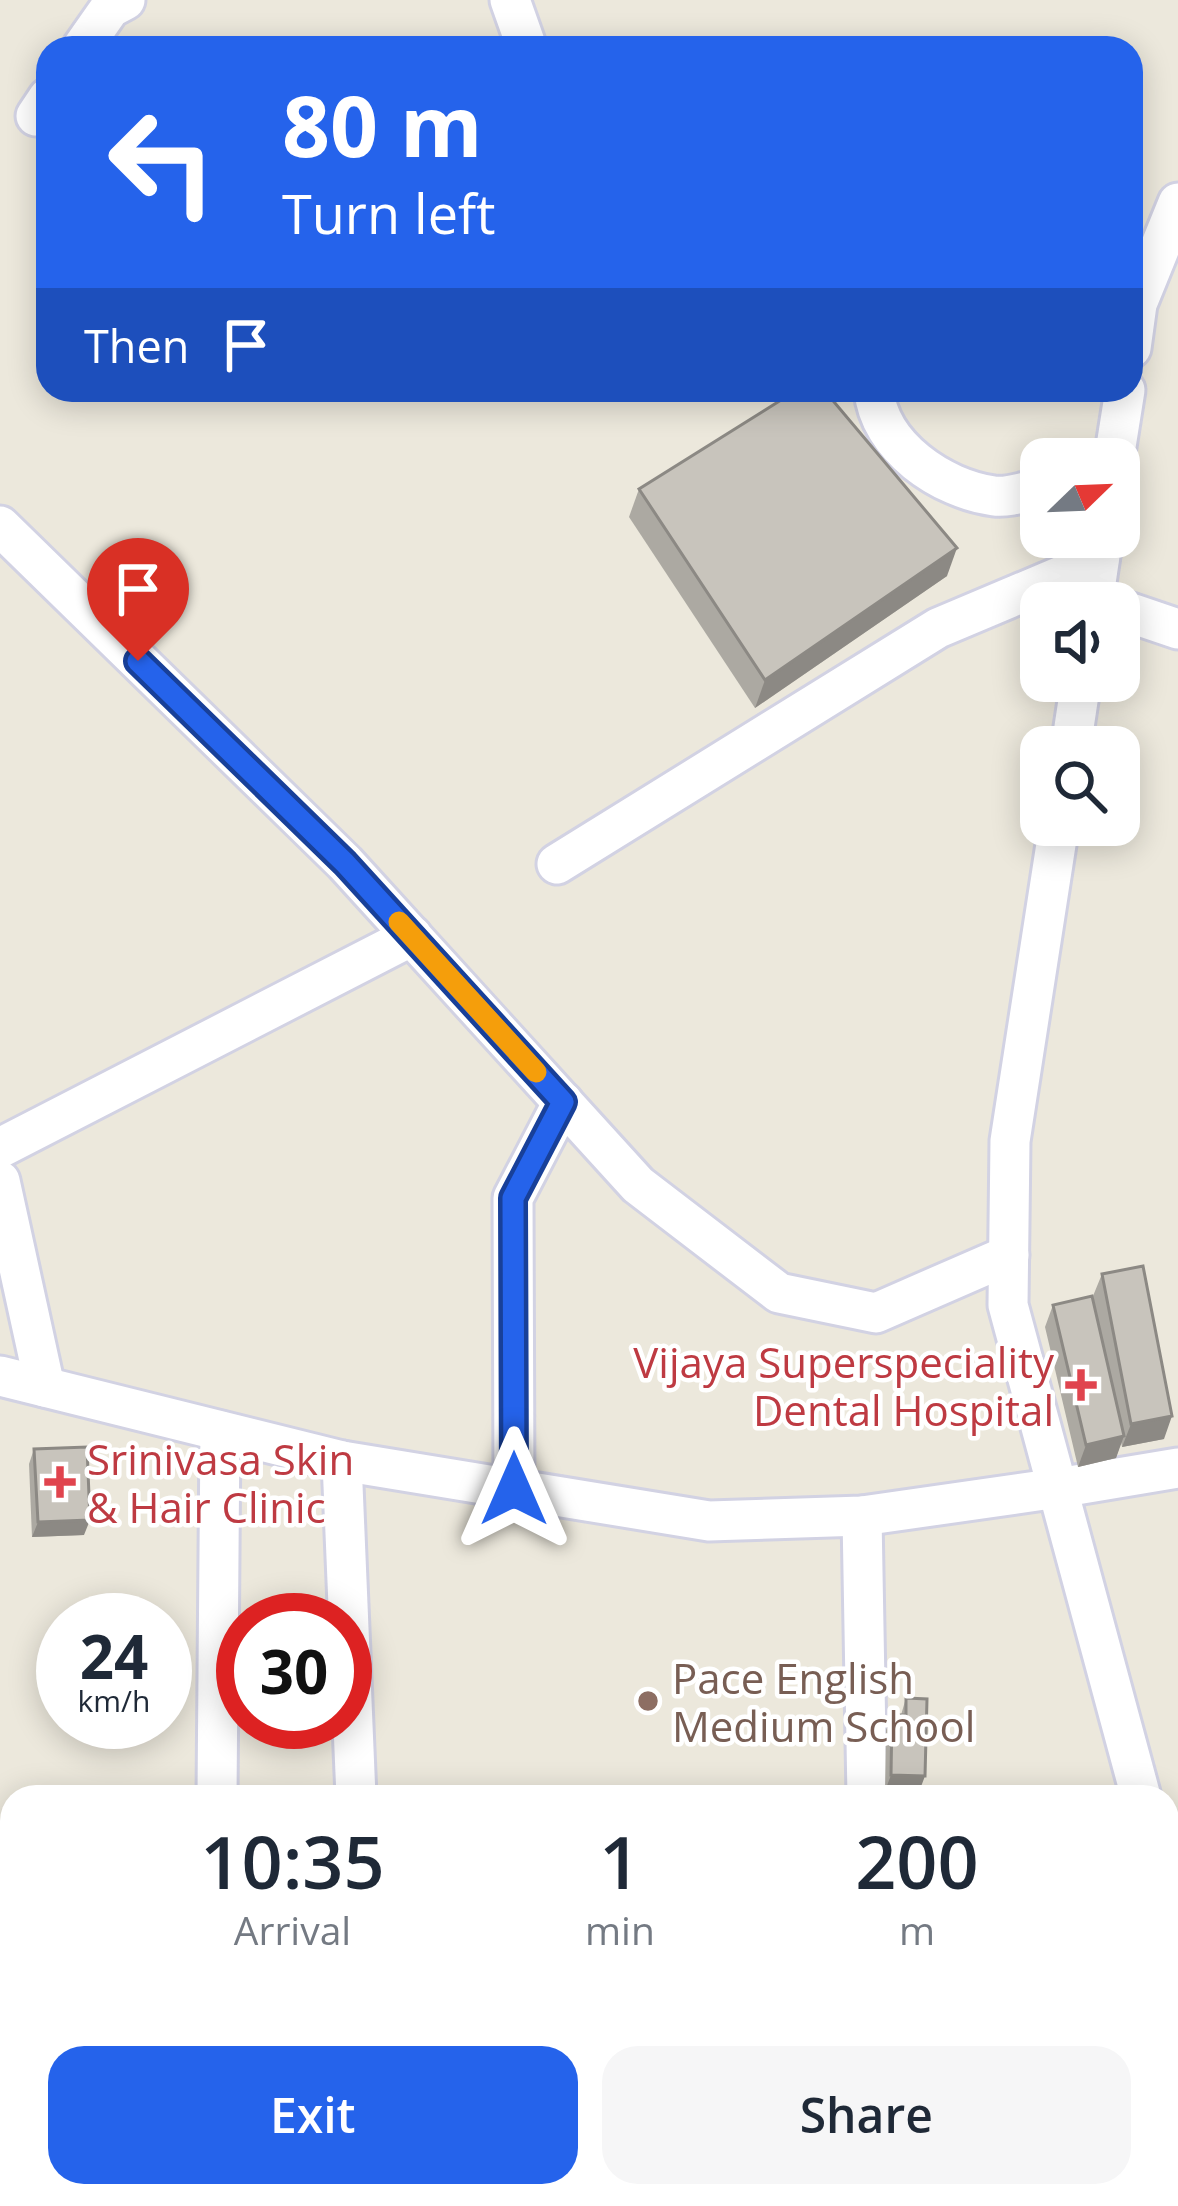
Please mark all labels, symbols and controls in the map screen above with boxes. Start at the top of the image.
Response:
text: 80 m [282,67,482,182]
icon: left [84,84,240,240]
text: Turn left [282,176,495,250]
icon: arrive [213,312,279,378]
text: Then [84,315,189,376]
north arrow [1020,438,1140,558]
map controls [1020,438,1140,846]
pin [87,538,189,661]
icon: arrive [105,556,171,622]
button: sound [1020,582,1140,702]
button: search [1020,726,1140,846]
place label: Vijaya Superspeciality Dental Hospital [633,1333,1055,1438]
marker: Vijaya Superspeciality Dental Hospital [1065,1369,1097,1401]
position arrow [451,1426,577,1552]
place label: Srinivasa Skin & Hair Clinic [87,1430,354,1535]
marker: Srinivasa Skin & Hair Clinic [44,1466,76,1498]
speed limit sign: 30 [216,1593,372,1749]
text: 24 [80,1615,148,1697]
place label: Pace English Medium School [672,1649,975,1754]
text: km/h [78,1680,150,1721]
marker: Pace English Medium School [635,1688,661,1714]
text: 10:35 [200,1812,385,1910]
text: 1 [599,1812,641,1910]
text: 200 [855,1812,979,1910]
text: Arrival [234,1903,351,1956]
text: min [585,1903,655,1956]
text: m [899,1903,935,1956]
button: Exit [48,2046,578,2184]
button: Share [602,2046,1131,2184]

